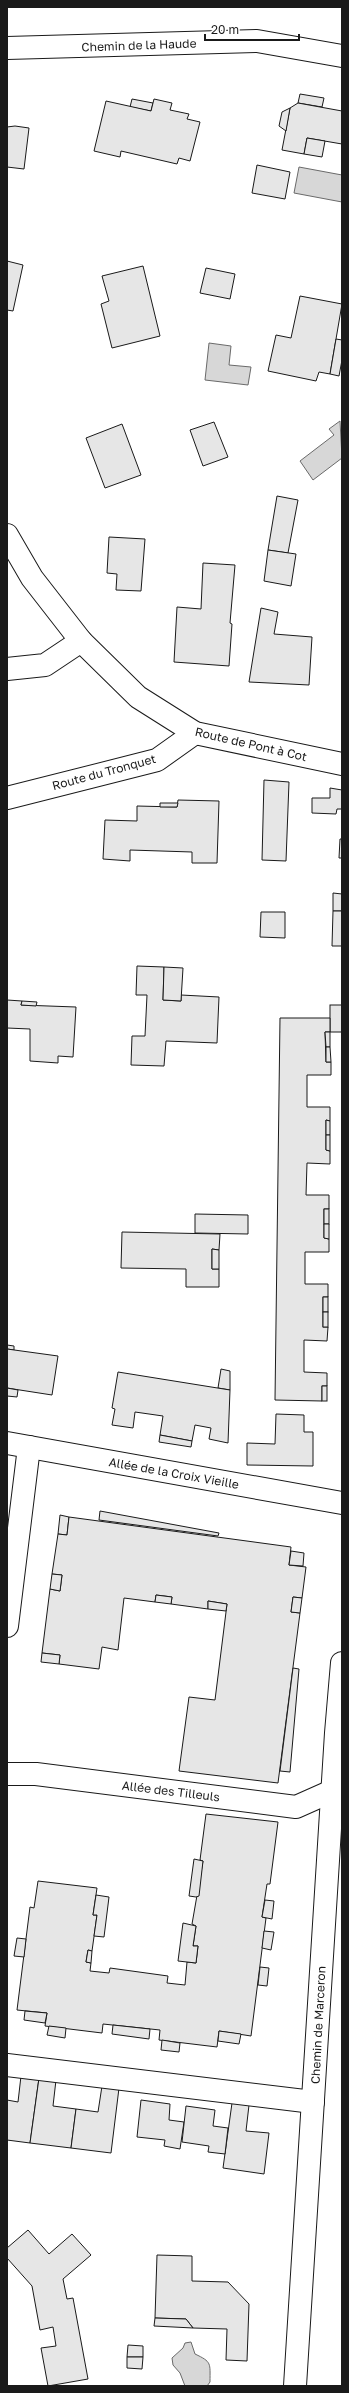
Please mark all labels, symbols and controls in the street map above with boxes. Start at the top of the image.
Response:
scale bar [205,16,299,42]
text: 20 m [211,22,239,37]
street label: Chemin de la Haude [81,35,197,55]
street label: Route de Pont à Cot [194,724,309,764]
street label: Route du Tronquet [50,751,158,793]
street label: Allée de la Croix Vieille [108,1454,240,1492]
street label: Allée des Tilleuls [121,1778,221,1804]
street label: Chemin de Marceron [307,1966,329,2084]

